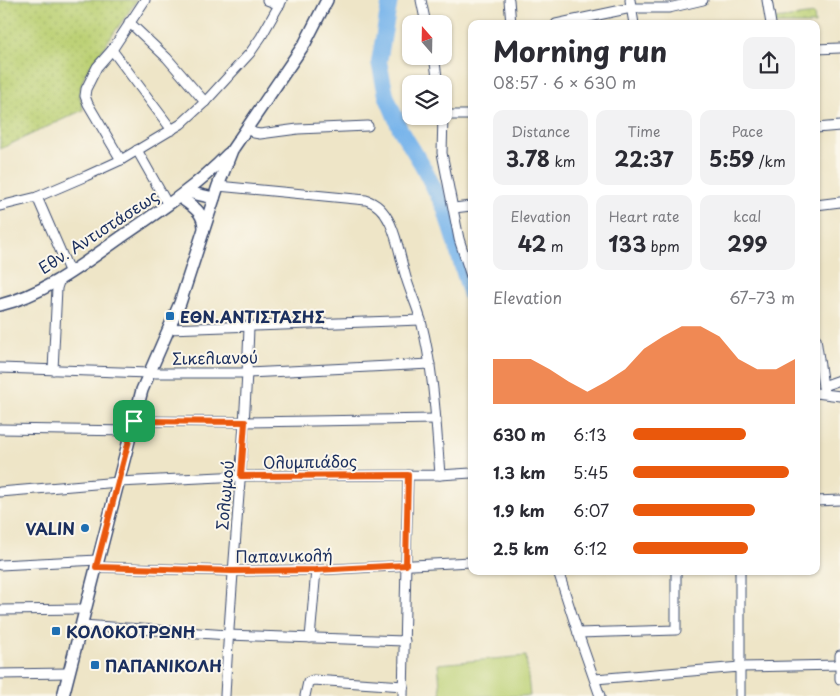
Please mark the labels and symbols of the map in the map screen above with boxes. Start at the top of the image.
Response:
north arrow [402,15,452,65]
street label: Εθν. Αντιστάσεως [33,183,163,279]
place label: ΕΘΝ.ΑΝΤΙΣΤΑΣΗΣ [180,304,325,328]
marker: ΕΘΝ.ΑΝΤΙΣΤΑΣΗΣ [164,310,176,322]
street label: Σικελιανού [172,344,258,370]
pin [113,400,155,442]
street label: Ολυμπιάδος [263,448,357,474]
street label: Σολωμού [209,459,239,531]
place label: VALIN [25,516,75,540]
marker: VALIN [79,522,91,534]
street label: Παπανικολή [235,542,333,568]
place label: ΚΟΛΟΚΟΤΡΩΝΗ [66,619,196,643]
marker: ΚΟΛΟΚΟΤΡΩΝΗ [50,625,62,637]
place label: ΠΑΠΑΝΙΚΟΛΗ [105,653,222,677]
marker: ΠΑΠΑΝΙΚΟΛΗ [89,659,101,671]

